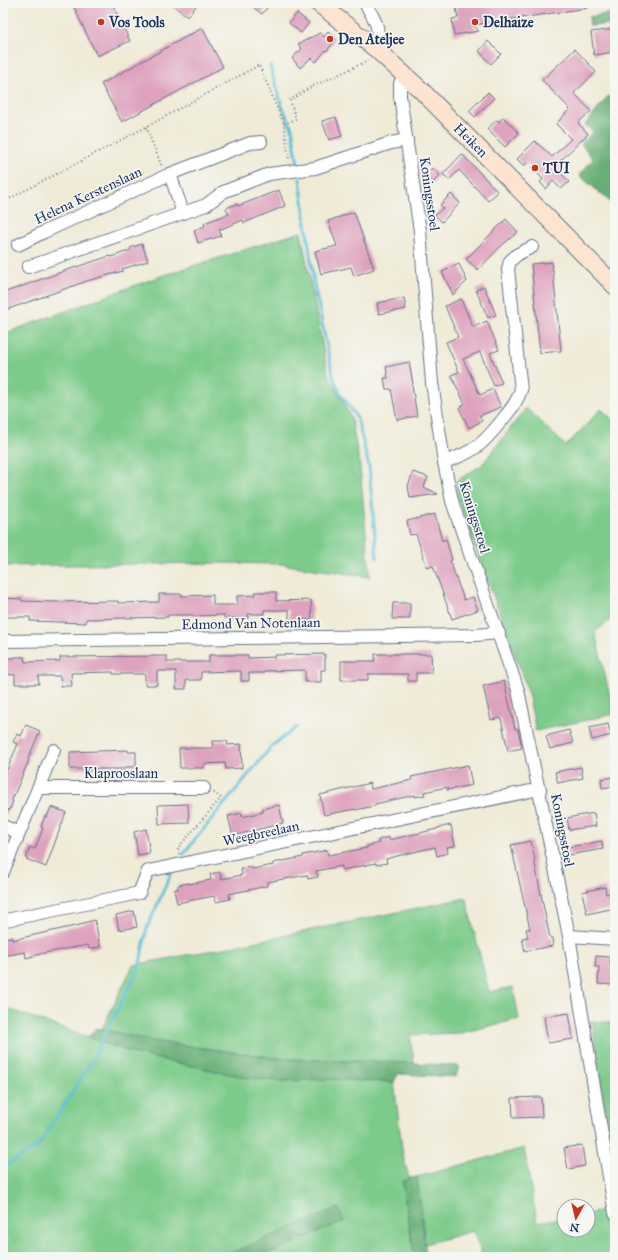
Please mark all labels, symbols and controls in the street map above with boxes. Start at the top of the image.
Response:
place label: Vos Tools [108,14,165,31]
place label: Delhaize [483,14,534,31]
marker: Vos Tools [96,17,106,27]
marker: Delhaize [470,17,480,27]
place label: Den Ateljee [338,31,405,49]
marker: Den Ateljee [325,34,335,44]
street label: Heiken [450,120,492,161]
street label: Koningsstoel [416,156,443,232]
place label: TUI [542,160,570,177]
street label: Helena Kerstenslaan [32,163,145,228]
marker: TUI [530,163,540,173]
street label: Koningsstoel [456,479,494,555]
street label: Edmond Van Notenlaan [181,614,321,633]
street label: Klaprooslaan [84,765,159,782]
street label: Koningsstoel [547,792,578,868]
street label: Weegbreelaan [221,817,301,850]
north arrow [556,1198,596,1238]
text: N [568,1220,580,1234]

